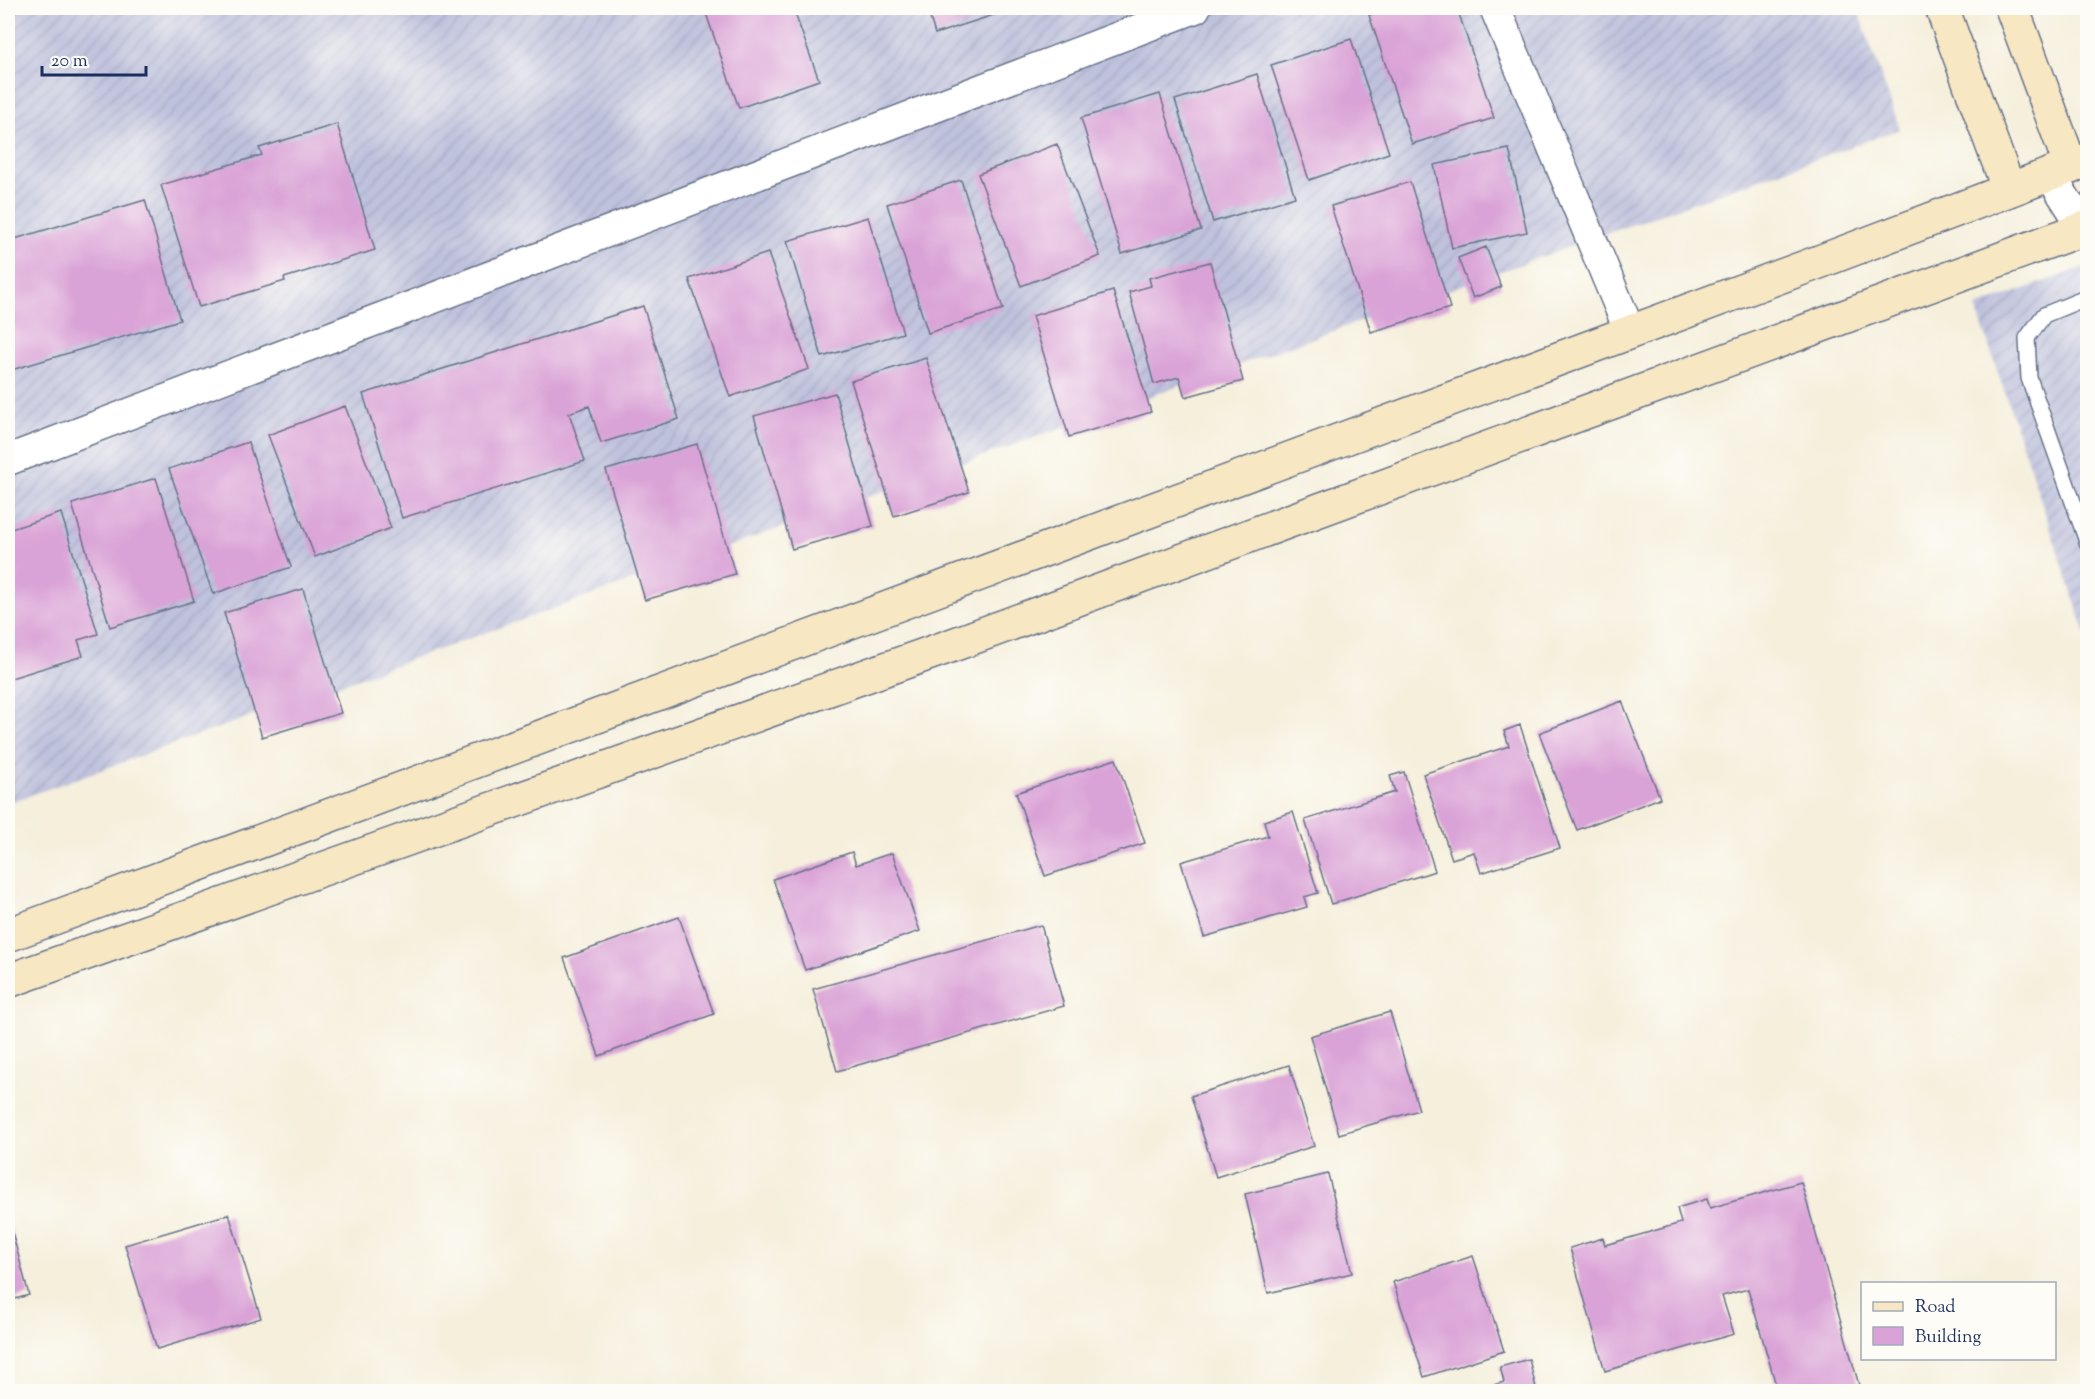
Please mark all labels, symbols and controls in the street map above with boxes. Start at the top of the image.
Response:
scale bar [42,39,146,77]
text: 20 m [51,49,88,75]
legend [1861,1282,2056,1360]
text: Road [1915,1295,1955,1321]
text: Building [1915,1325,1981,1351]

